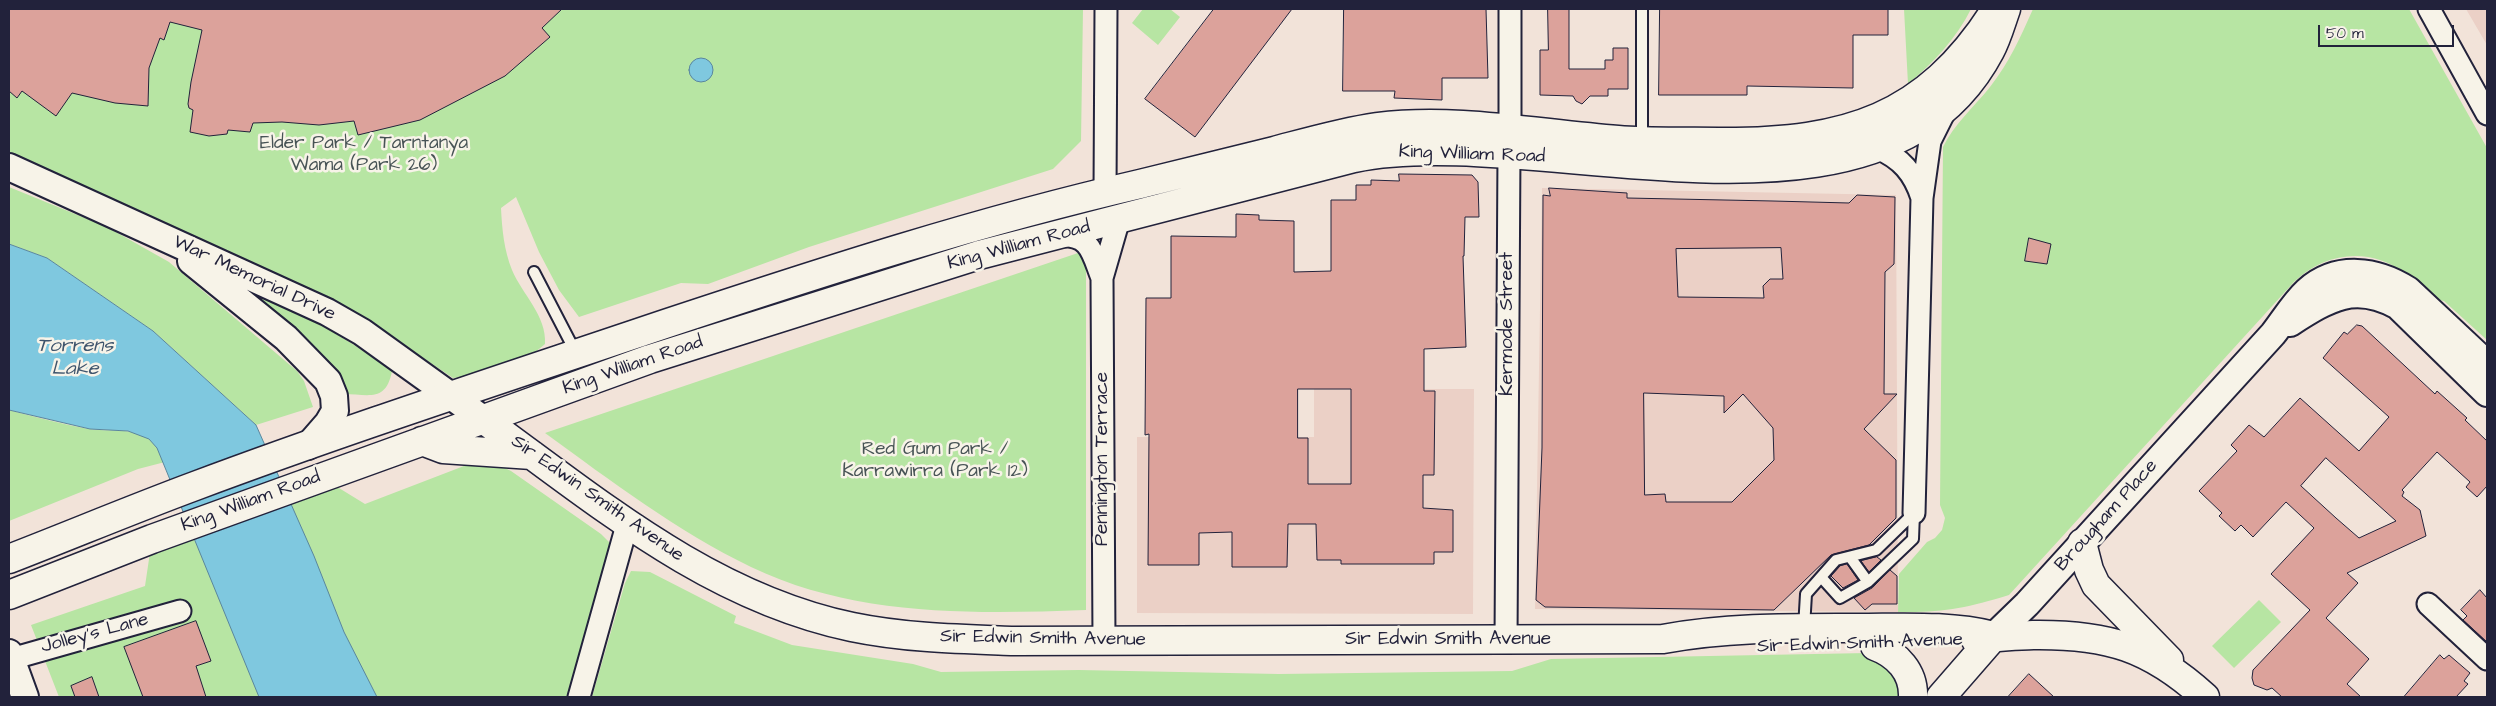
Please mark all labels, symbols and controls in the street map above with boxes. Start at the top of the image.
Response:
scale bar [2321,15,2457,47]
text: 50 m [2326,23,2364,44]
park label: Elder Park / Tarntanya Wama (Park 26) [260,133,468,177]
street label: King William Road [1398,141,1546,169]
street label: King William Road [945,216,1093,276]
street label: War Memorial Drive [169,231,339,327]
street label: Kermode Street [1497,252,1519,396]
street label: King William Road [560,331,706,401]
water label: Torrens Lake [37,335,113,382]
street label: Pennington Terrace [1092,372,1114,546]
street label: Sir Edwin Smith Avenue [506,431,688,567]
park label: Red Gum Park / Karrawirra (Park 12) [842,439,1028,483]
street label: Brougham Place [2051,455,2163,577]
street label: King William Road [178,466,324,538]
street label: Jolley's Lane [39,609,151,659]
street label: Sir Edwin Smith Avenue [940,626,1146,652]
street label: Sir Edwin Smith Avenue [1345,629,1551,651]
street label: Sir Edwin Smith Avenue [1757,629,1963,659]

